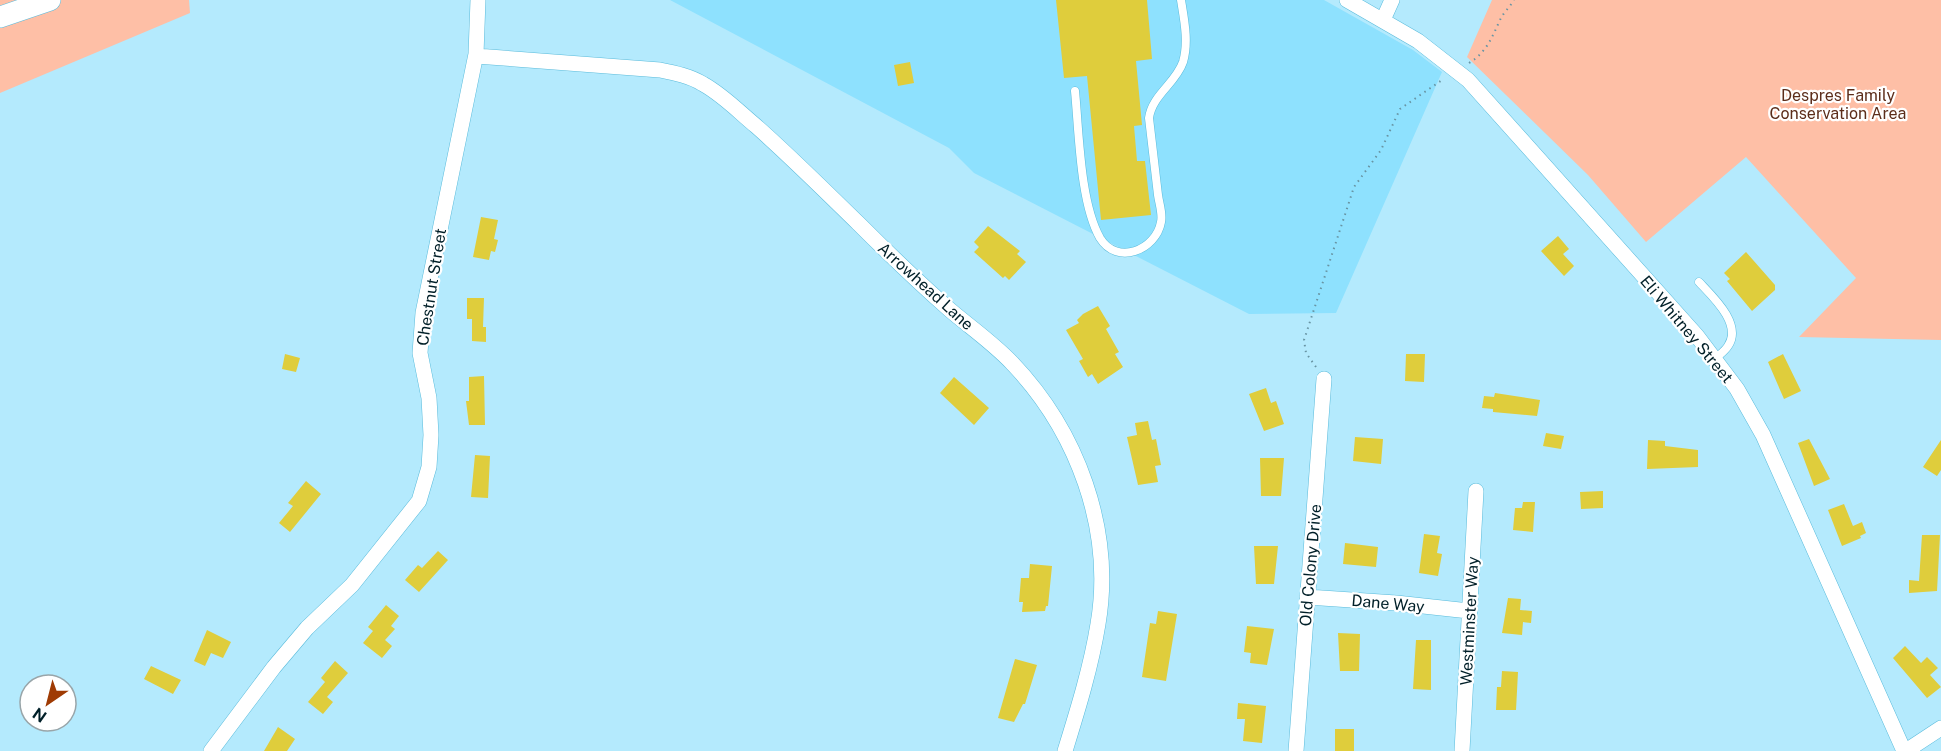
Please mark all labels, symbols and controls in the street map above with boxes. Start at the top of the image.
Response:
park label: Despres Family Conservation Area [1770,86,1906,123]
street label: Chestnut Street [413,227,450,347]
street label: Arrowhead Lane [874,239,977,334]
street label: Eli Whitney Street [1636,272,1737,387]
street label: Old Colony Drive [1296,503,1325,627]
street label: Westminster Way [1457,556,1482,686]
street label: Dane Way [1351,591,1426,616]
north arrow [18,673,78,733]
text: N [29,704,50,726]

